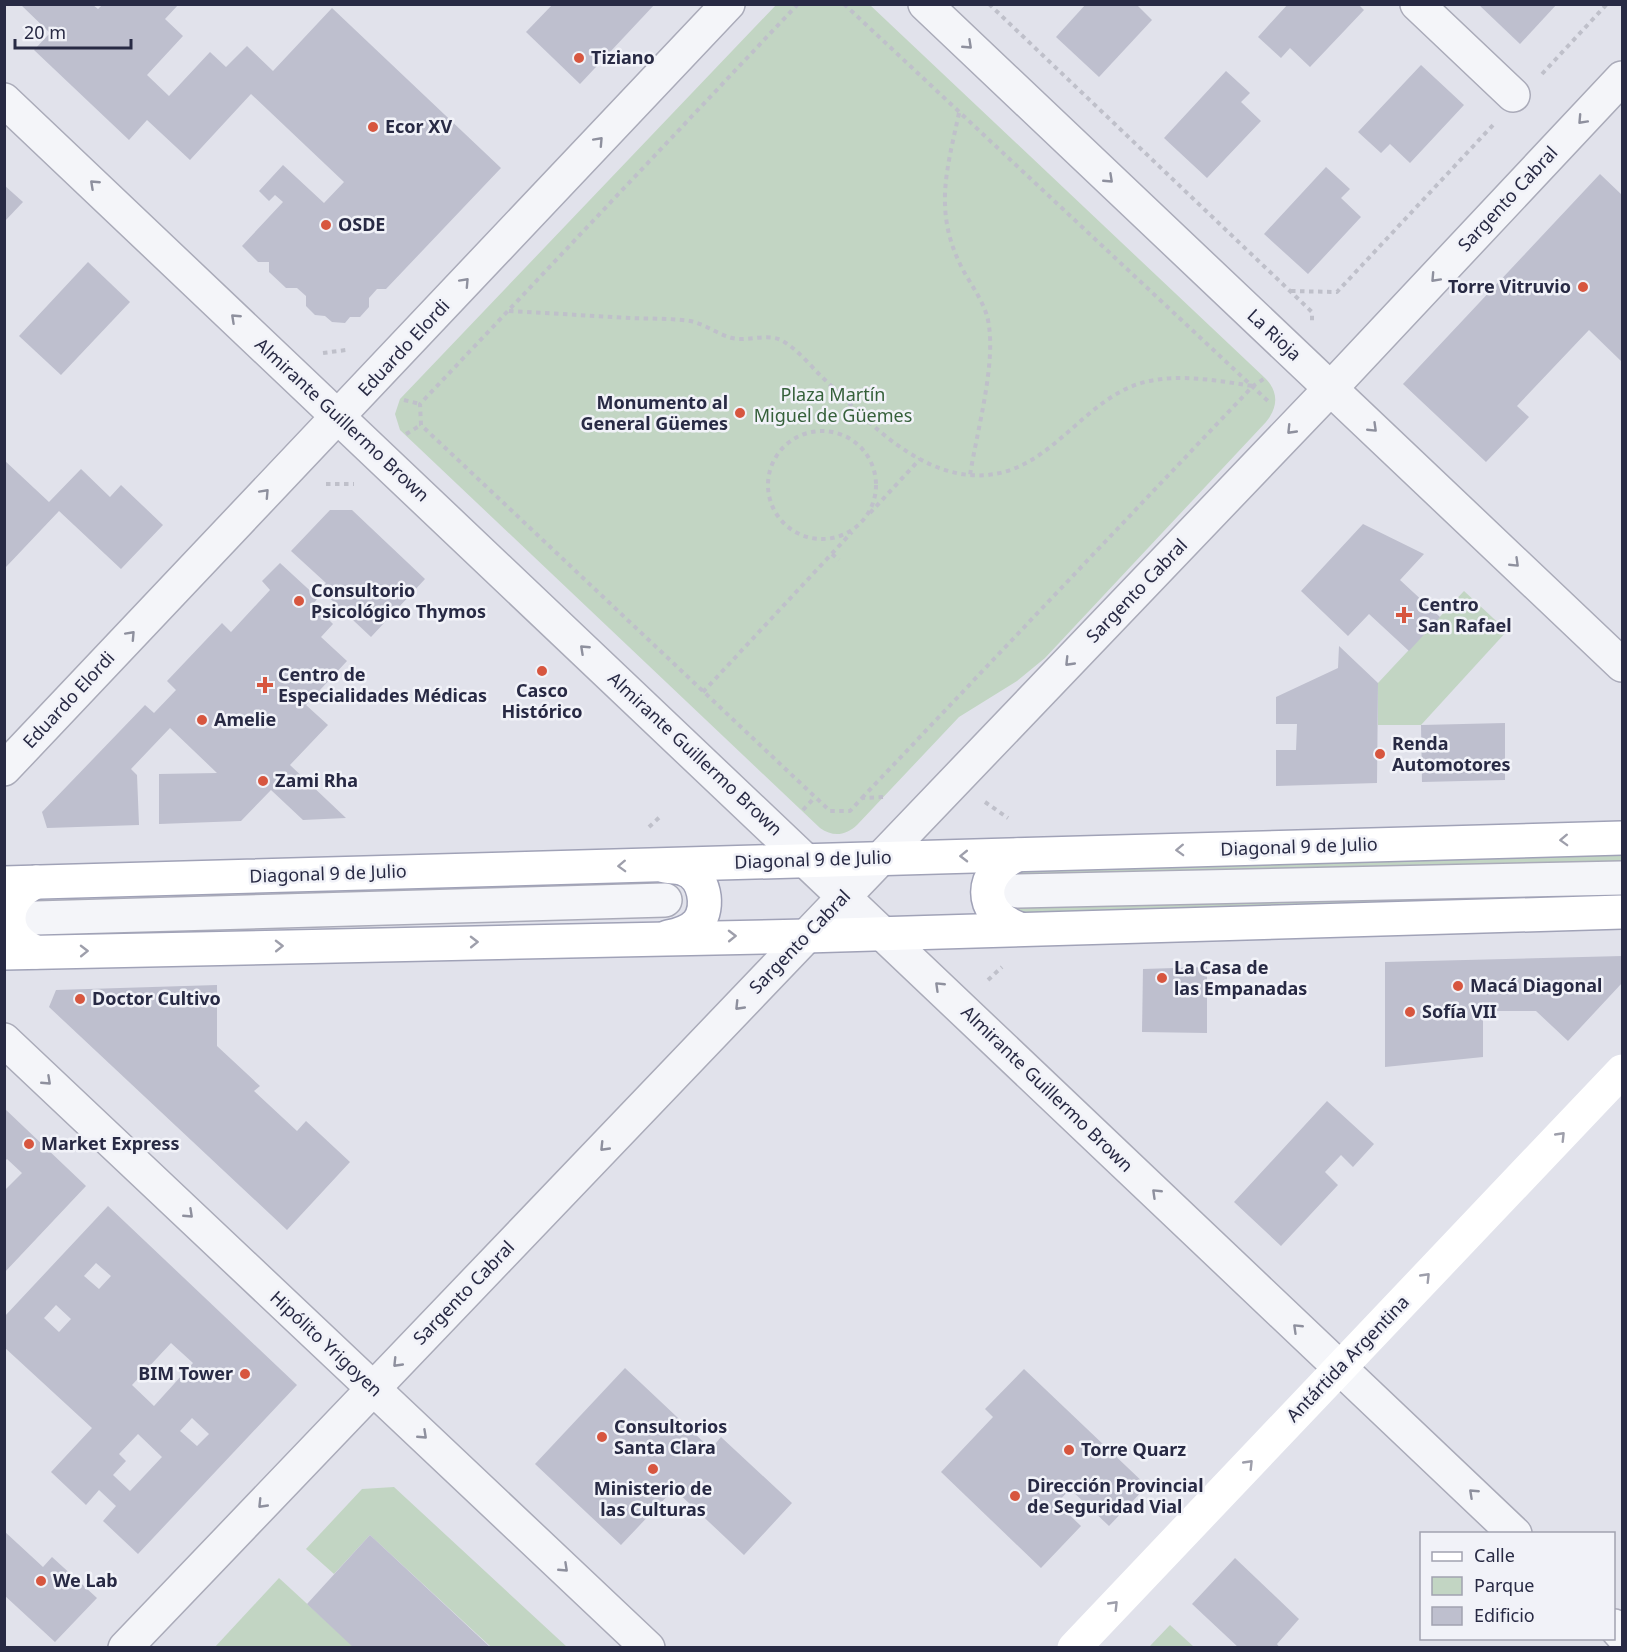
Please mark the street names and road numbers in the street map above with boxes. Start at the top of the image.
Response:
street label: Sargento Cabral [1452,140,1562,256]
street label: Eduardo Elordi [352,294,454,401]
street label: La Rioja [1242,303,1307,365]
street label: Almirante Guillermo Brown [250,332,435,506]
street label: Sargento Cabral [1080,533,1192,648]
street label: Eduardo Elordi [17,646,119,753]
street label: Almirante Guillermo Brown [603,666,788,840]
street label: Diagonal 9 de Julio [1220,831,1378,861]
street label: Diagonal 9 de Julio [734,844,892,874]
street label: Diagonal 9 de Julio [249,858,407,888]
street label: Sargento Cabral [743,884,855,999]
street label: Almirante Guillermo Brown [957,1000,1139,1177]
street label: Sargento Cabral [407,1235,519,1350]
street label: Hipólito Yrigoyen [265,1285,388,1402]
street label: Antártida Argentina [1281,1290,1414,1427]

